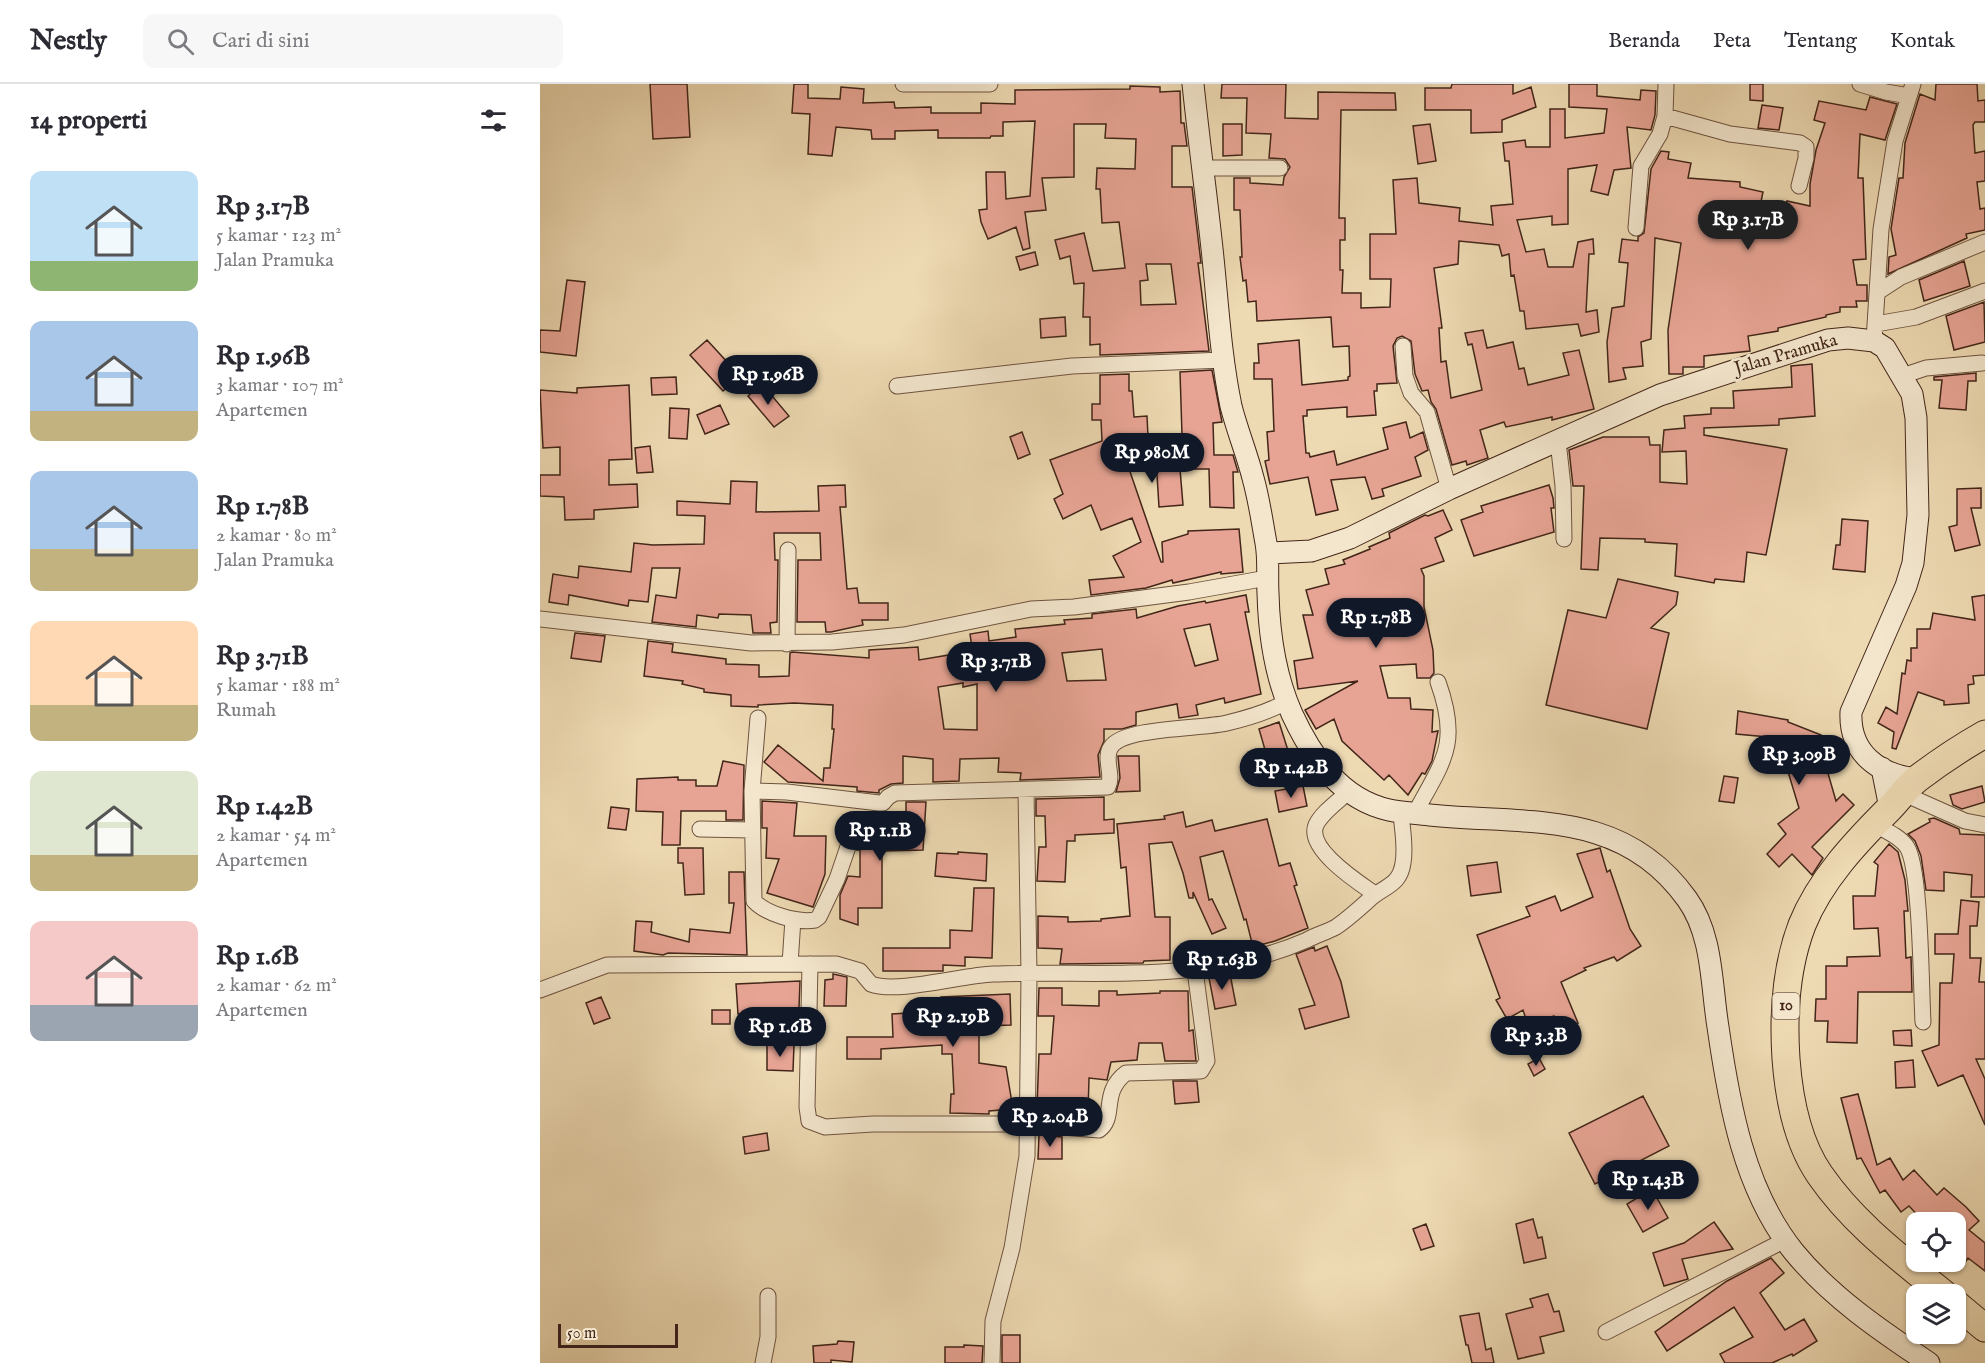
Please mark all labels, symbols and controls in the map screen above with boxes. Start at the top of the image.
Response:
search box [143,14,563,68]
text: Nestly [30,24,107,59]
icon: search [164,25,197,58]
text: Cari di sini [212,27,310,55]
text: Beranda [1608,28,1680,55]
text: Peta [1713,28,1751,55]
text: Tentang [1784,28,1857,55]
text: Kontak [1890,28,1955,55]
text: 14 properti [30,104,147,137]
icon: filters [477,104,510,137]
text: Rp 3.17B [216,190,310,223]
icon: home [78,195,150,267]
pin: Rp 3.17B [1686,200,1810,251]
text: Rp 3.17B [1712,207,1784,232]
text: 5 kamar · 123 m² [216,223,341,248]
text: Jalan Pramuka [216,248,334,273]
street label: Jalan Pramuka [1730,329,1840,381]
text: Rp 1.96B [216,340,310,373]
icon: home [78,345,150,417]
pin: Rp 1.96B [706,355,830,406]
text: Rp 1.96B [732,362,804,387]
text: 3 kamar · 107 m² [216,373,344,398]
text: Apartemen [216,398,308,423]
pin: Rp 980M [1097,433,1207,484]
text: Rp 980M [1114,440,1190,465]
text: Rp 1.78B [216,490,309,523]
icon: home [78,495,150,567]
text: 2 kamar · 80 m² [216,523,337,548]
text: Jalan Pramuka [216,548,334,573]
pin: Rp 1.78B [1314,598,1438,649]
text: Rp 1.78B [1340,605,1412,630]
text: Rp 3.71B [216,640,308,673]
pin: Rp 3.71B [934,642,1058,693]
icon: home [78,645,150,717]
text: Rp 3.71B [960,649,1032,674]
text: 5 kamar · 188 m² [216,673,340,698]
text: Rumah [216,698,276,723]
pin: Rp 3.09B [1737,735,1861,786]
text: Rp 3.09B [1762,742,1836,767]
pin: Rp 1.42B [1229,748,1353,799]
text: Rp 1.42B [1254,755,1328,780]
text: Rp 1.42B [216,790,313,823]
icon: home [78,795,150,867]
pin: Rp 1.1B [825,811,935,862]
text: Rp 1.1B [849,818,911,843]
text: 2 kamar · 54 m² [216,823,336,848]
text: Apartemen [216,848,308,873]
text: Rp 1.6B [216,940,299,973]
pin: Rp 1.63B [1160,940,1284,991]
icon: home [78,945,150,1017]
text: Rp 1.63B [1186,947,1258,972]
text: 2 kamar · 62 m² [216,973,337,998]
road number: 10 [1772,993,1800,1019]
pin: Rp 2.19B [891,997,1015,1048]
text: Apartemen [216,998,308,1023]
text: Rp 2.19B [916,1004,990,1029]
pin: Rp 1.6B [725,1007,835,1058]
text: Rp 1.6B [748,1014,812,1039]
pin: Rp 3.3B [1481,1016,1591,1067]
text: Rp 3.3B [1505,1023,1567,1048]
pin: Rp 2.04B [988,1097,1112,1148]
text: Rp 2.04B [1012,1104,1088,1129]
pin: Rp 1.43B [1586,1160,1710,1211]
text: Rp 1.43B [1612,1167,1684,1192]
map controls [1906,1212,1966,1344]
button: locate [1906,1212,1966,1272]
button: layers [1906,1284,1966,1344]
scale bar [558,1321,678,1348]
text: 50 m [567,1324,596,1344]

